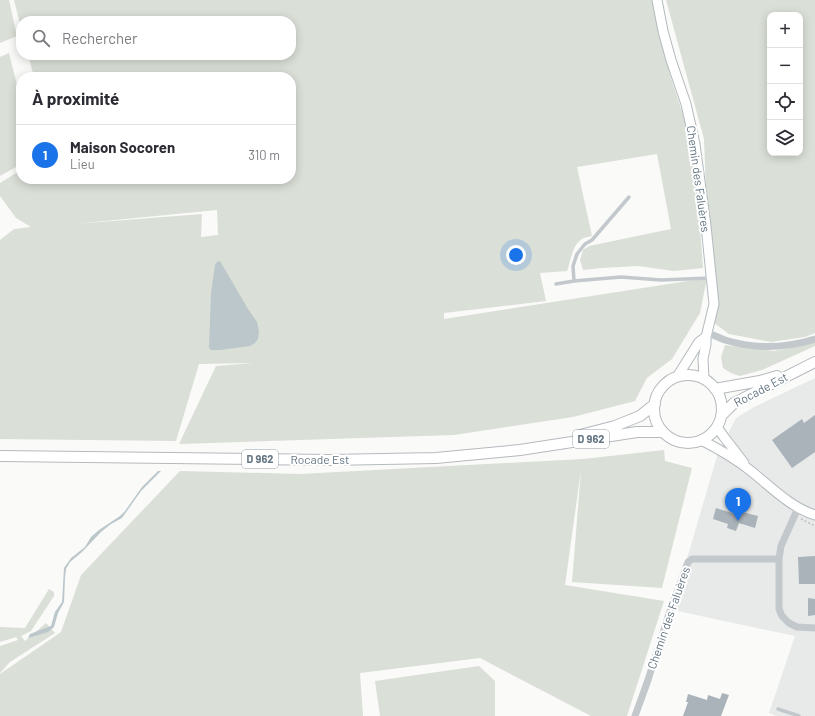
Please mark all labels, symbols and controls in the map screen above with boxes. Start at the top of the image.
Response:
map controls [767,12,803,156]
button: + [767,12,803,48]
search box [16,16,296,60]
icon: search [30,27,52,49]
text: Rechercher [62,29,138,47]
button: − [767,48,803,84]
button: locate [767,84,803,120]
text: À proximité [32,88,119,108]
button: layers [767,120,803,156]
street label: Chemin des Faluères [685,125,713,233]
text: Maison Socoren [70,138,175,156]
text: 1 [43,147,47,163]
text: 310 m [248,147,280,163]
text: Lieu [70,156,95,172]
your location [506,245,526,265]
street label: Rocade Est [731,369,790,409]
road number: D 962 [573,430,609,448]
road number: D 962 [242,450,278,468]
street label: Rocade Est [291,452,349,466]
pin: 1 [725,488,751,521]
street label: Chemin des Faluères [644,564,692,671]

